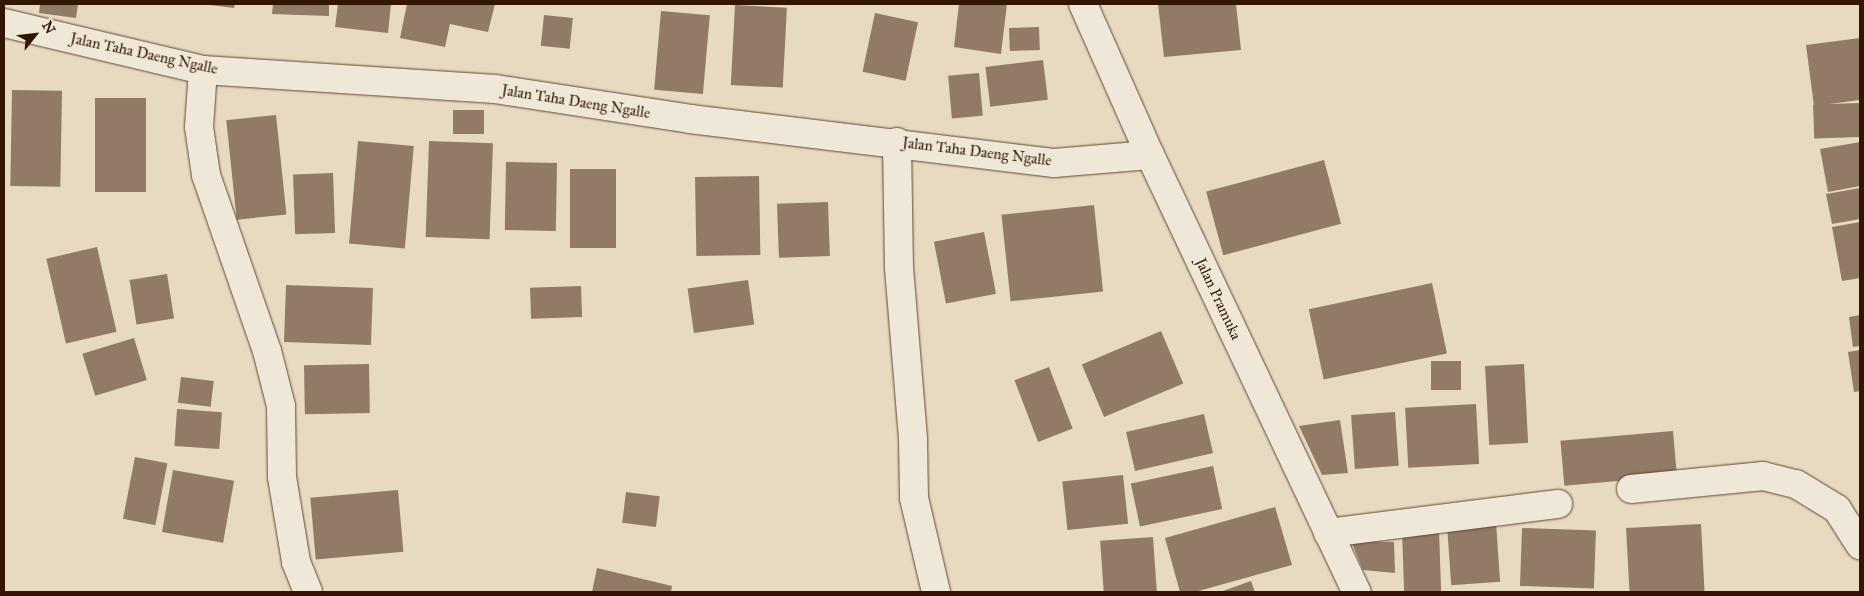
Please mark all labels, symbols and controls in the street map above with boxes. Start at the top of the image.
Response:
north arrow [10,10,60,60]
text: N [38,18,59,37]
street label: Jalan Taha Daeng Ngalle [69,30,219,78]
street label: Jalan Taha Daeng Ngalle [500,81,652,123]
street label: Jalan Taha Daeng Ngalle [901,134,1053,170]
street label: Jalan Pramuka [1191,255,1245,343]

